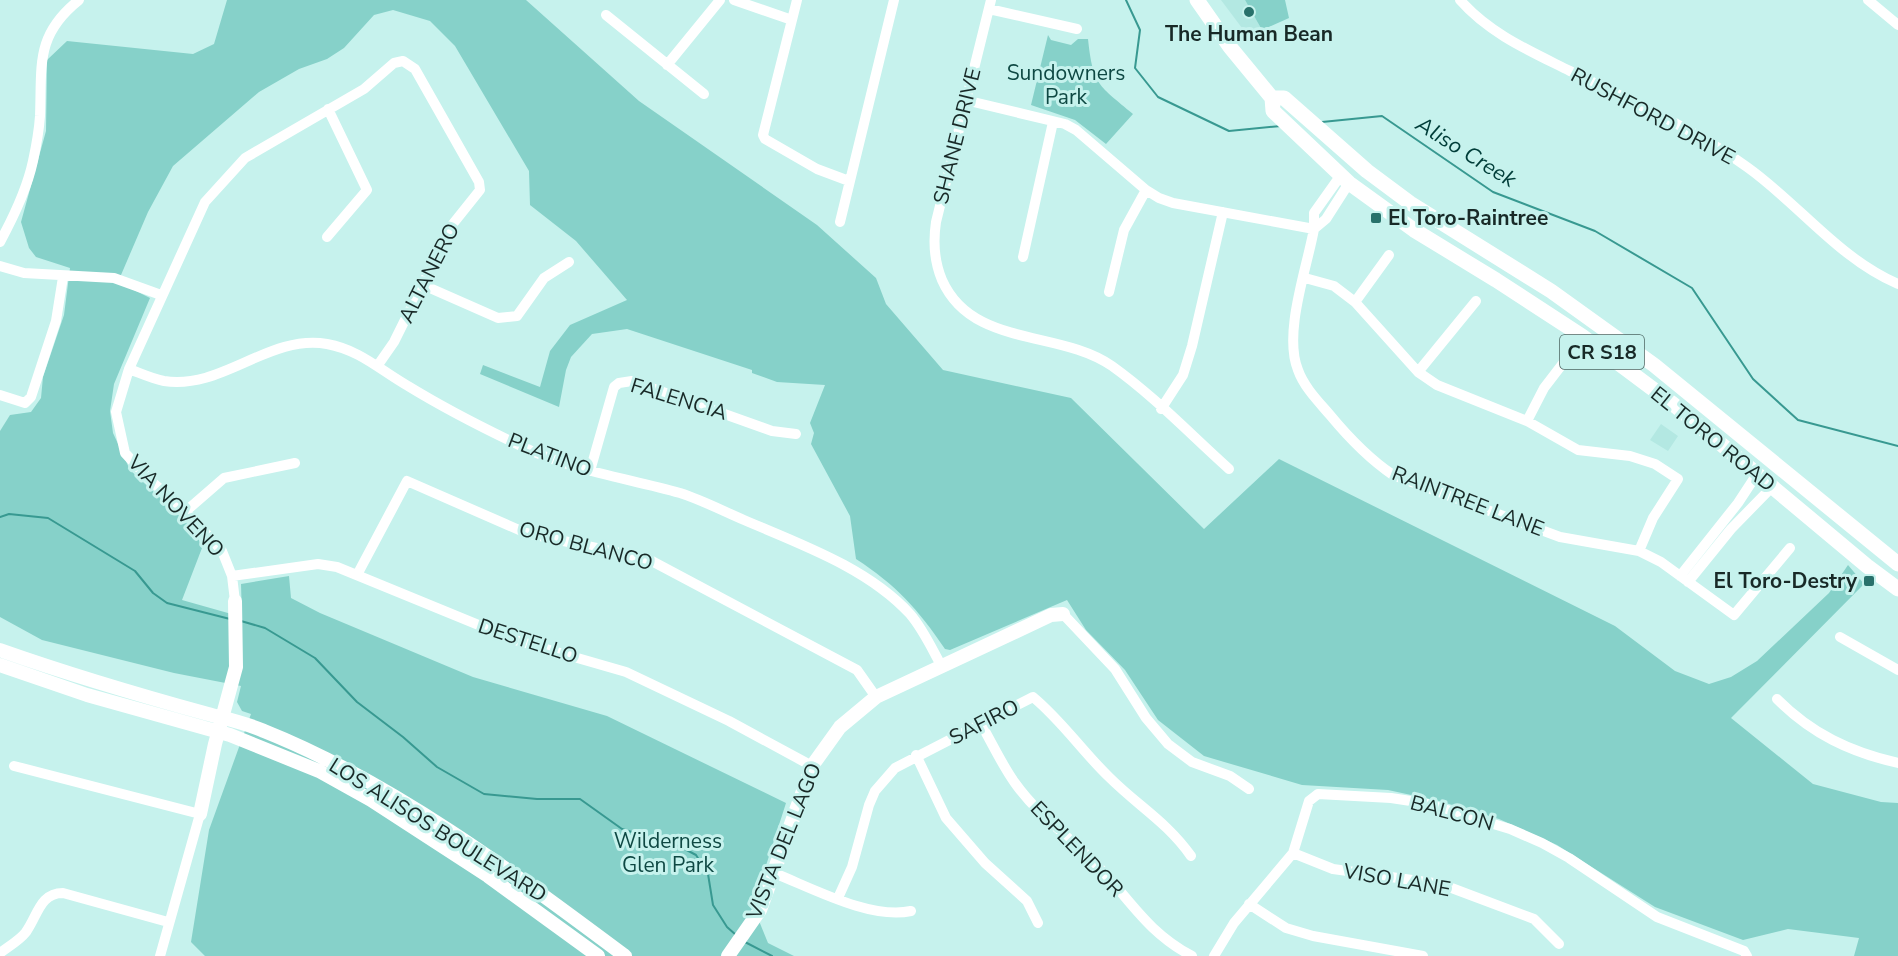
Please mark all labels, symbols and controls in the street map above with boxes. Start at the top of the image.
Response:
marker: The Human Bean [1242,5,1256,19]
place label: The Human Bean [1165,20,1333,48]
park label: Sundowners Park [1007,59,1125,111]
street label: RUSHFORD DRIVE [1566,61,1740,171]
street label: SHANE DRIVE [927,65,987,207]
water label: Aliso Creek [1409,109,1523,195]
place label: El Toro-Raintree [1388,204,1548,232]
marker: El Toro-Raintree [1369,211,1383,225]
street label: ALTANERO [392,218,466,328]
road number: CR S18 [1560,335,1644,369]
street label: FALENCIA [627,371,731,427]
street label: EL TORO ROAD [1645,380,1781,498]
street label: PLATINO [504,426,596,484]
street label: VIA NOVENO [121,448,231,563]
street label: RAINTREE LANE [1388,459,1548,543]
street label: ORO BLANCO [516,515,656,577]
place label: El Toro-Destry [1714,567,1858,595]
marker: El Toro-Destry [1862,574,1876,588]
street label: DESTELLO [475,612,581,670]
street label: SAFIRO [944,692,1024,752]
street label: LOS ALISOS BOULEVARD [324,751,552,909]
street label: VISTA DEL LAGO [740,759,828,924]
street label: BALCON [1407,788,1497,838]
street label: ESPLENDOR [1024,795,1130,903]
park label: Wilderness Glen Park [614,827,722,879]
street label: VISO LANE [1340,857,1453,903]

